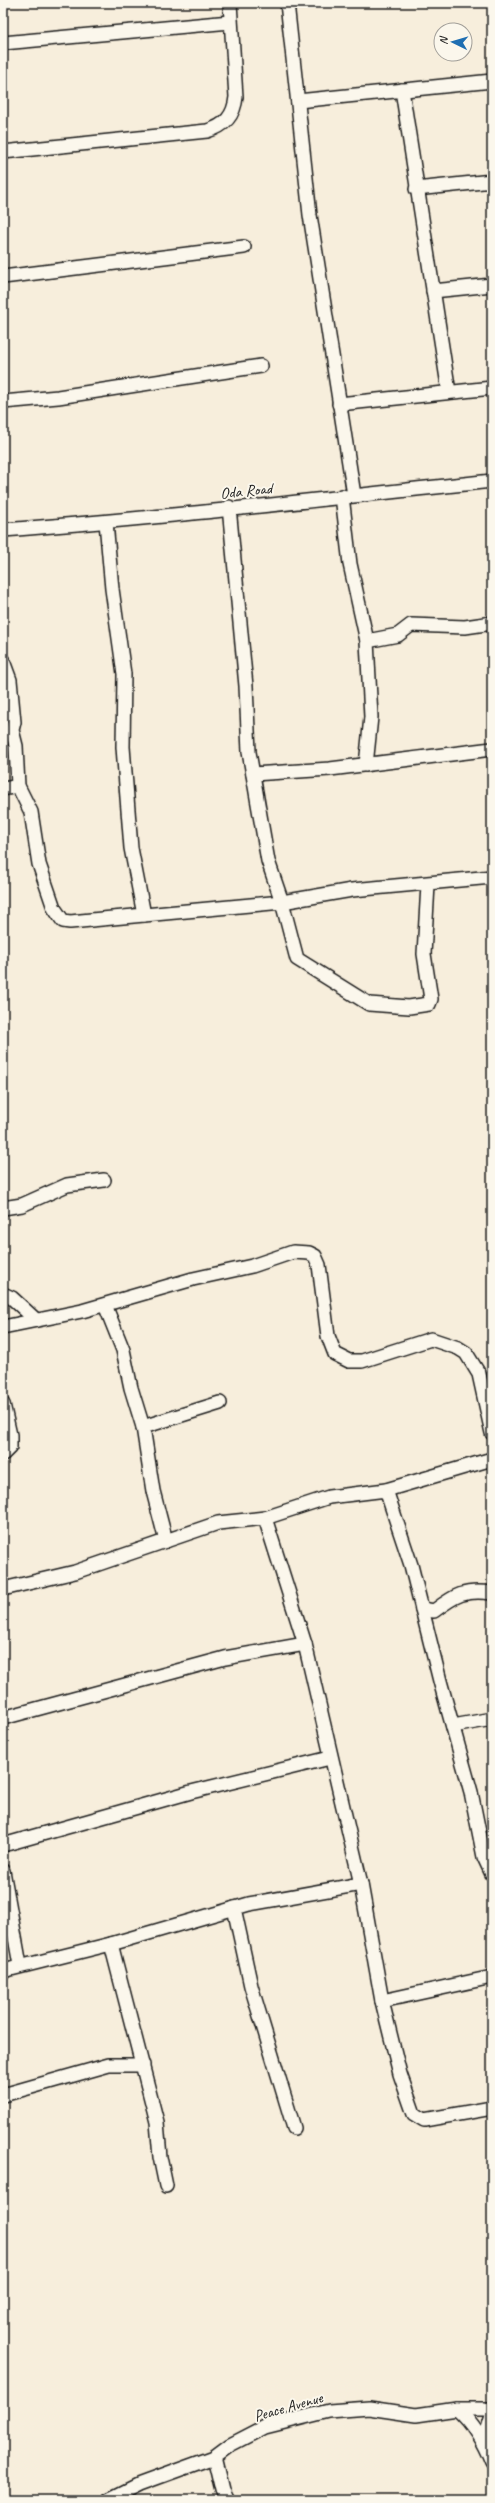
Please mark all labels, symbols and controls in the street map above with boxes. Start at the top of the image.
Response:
north arrow [433,22,473,62]
text: N [436,35,450,45]
street label: Oda Road [219,478,276,504]
street label: Peace Avenue [252,2387,327,2426]

